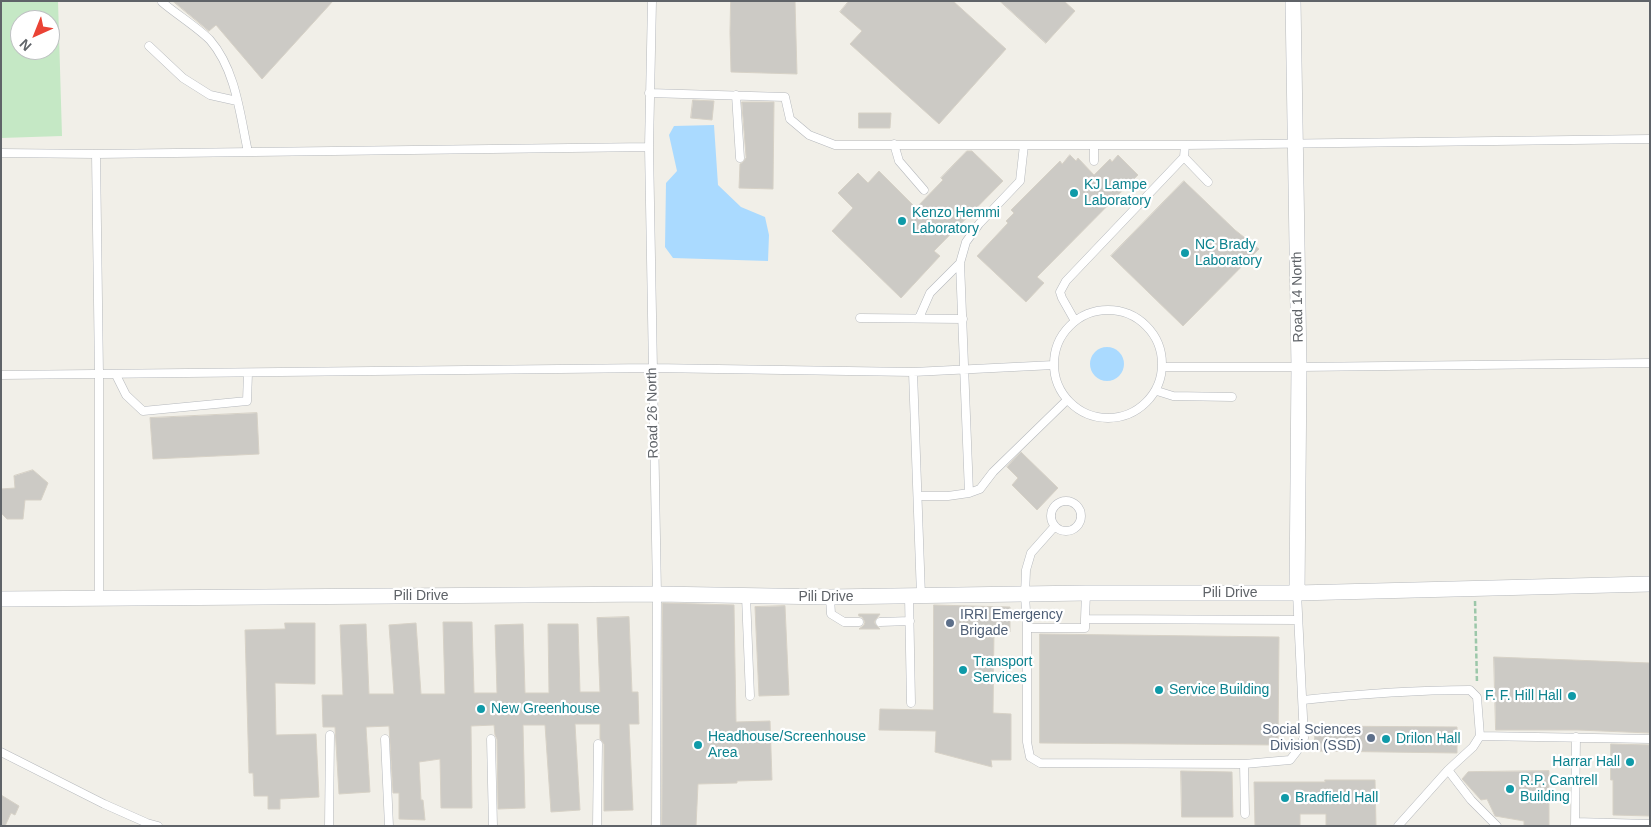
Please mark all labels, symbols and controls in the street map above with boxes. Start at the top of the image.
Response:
north arrow [10,10,60,60]
text: N [16,36,34,54]
place label: KJ Lampe Laboratory [1084,177,1151,210]
marker: KJ Lampe Laboratory [1068,187,1080,199]
place label: Kenzo Hemmi Laboratory [912,205,1000,238]
marker: Kenzo Hemmi Laboratory [896,215,908,227]
place label: NC Brady Laboratory [1195,237,1262,270]
marker: NC Brady Laboratory [1179,247,1191,259]
street label: Road 14 North [1289,251,1307,343]
street label: Road 26 North [644,367,662,459]
street label: Pili Drive [1202,585,1258,601]
street label: Pili Drive [393,588,449,604]
street label: Pili Drive [798,589,854,605]
place label: IRRI Emergency Brigade [960,607,1063,640]
marker: IRRI Emergency Brigade [944,617,956,629]
place label: Transport Services [973,654,1032,686]
marker: Transport Services [957,664,969,676]
place label: Service Building [1169,682,1269,698]
marker: Service Building [1153,684,1165,696]
place label: F. F. Hill Hall [1485,688,1562,704]
marker: F. F. Hill Hall [1566,690,1578,702]
place label: New Greenhouse [491,701,600,717]
marker: New Greenhouse [475,703,487,715]
place label: Social Sciences Division (SSD) [1262,722,1361,754]
place label: Headhouse/Screenhouse Area [708,729,866,762]
place label: Drilon Hall [1396,731,1461,747]
marker: Social Sciences Division (SSD) [1365,732,1377,744]
marker: Drilon Hall [1380,733,1392,745]
marker: Headhouse/Screenhouse Area [692,739,704,751]
place label: Harrar Hall [1552,754,1620,770]
marker: Harrar Hall [1624,756,1636,768]
place label: R.P. Cantrell Building [1520,773,1598,806]
marker: R.P. Cantrell Building [1504,783,1516,795]
place label: Bradfield Hall [1295,790,1378,806]
marker: Bradfield Hall [1279,792,1291,804]

